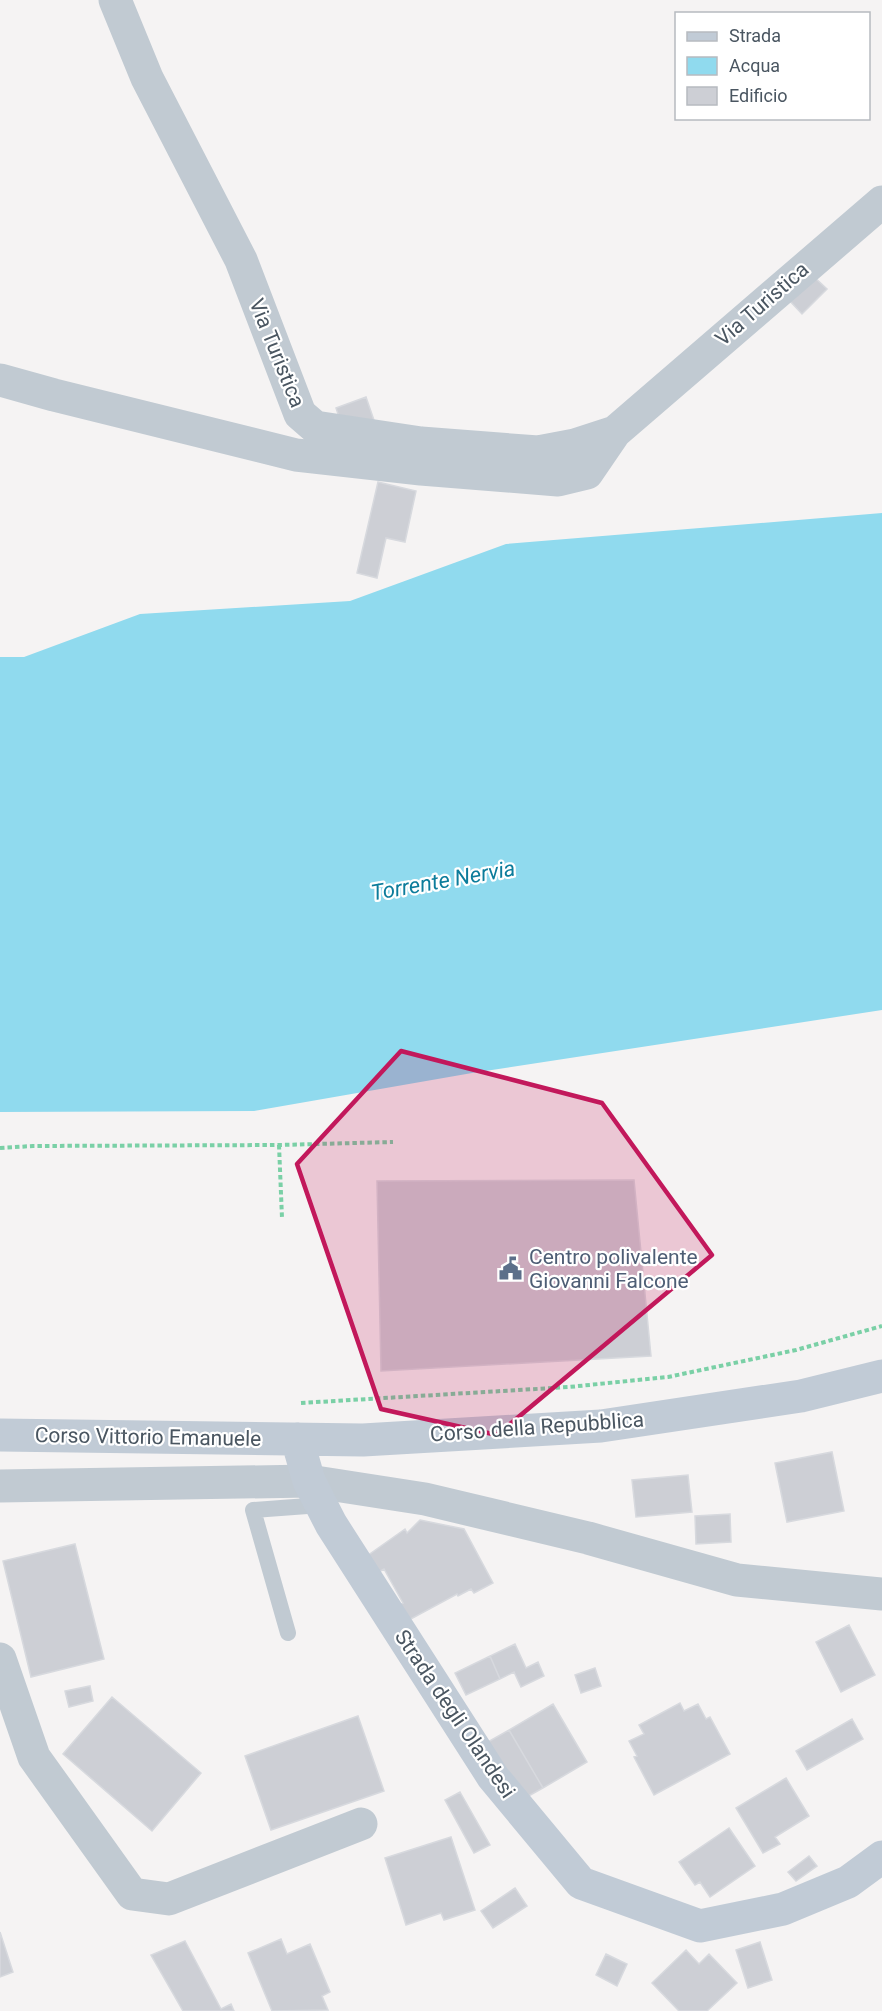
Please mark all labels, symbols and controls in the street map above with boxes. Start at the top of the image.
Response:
legend [675,12,870,120]
text: Strada [729,25,781,46]
text: Acqua [729,55,780,76]
text: Edificio [729,85,788,106]
street label: Via Turistica [711,257,813,351]
street label: Via Turistica [244,295,310,411]
water label: Torrente Nervia [369,856,517,905]
place label: Centro polivalente Giovanni Falcone [529,1245,698,1293]
public building icon: Centro polivalente Giovanni Falcone [498,1256,524,1282]
street label: Corso della Repubblica [429,1408,645,1446]
street label: Corso Vittorio Emanuele [35,1423,261,1451]
street label: Strada degli Olandesi [390,1625,520,1803]

